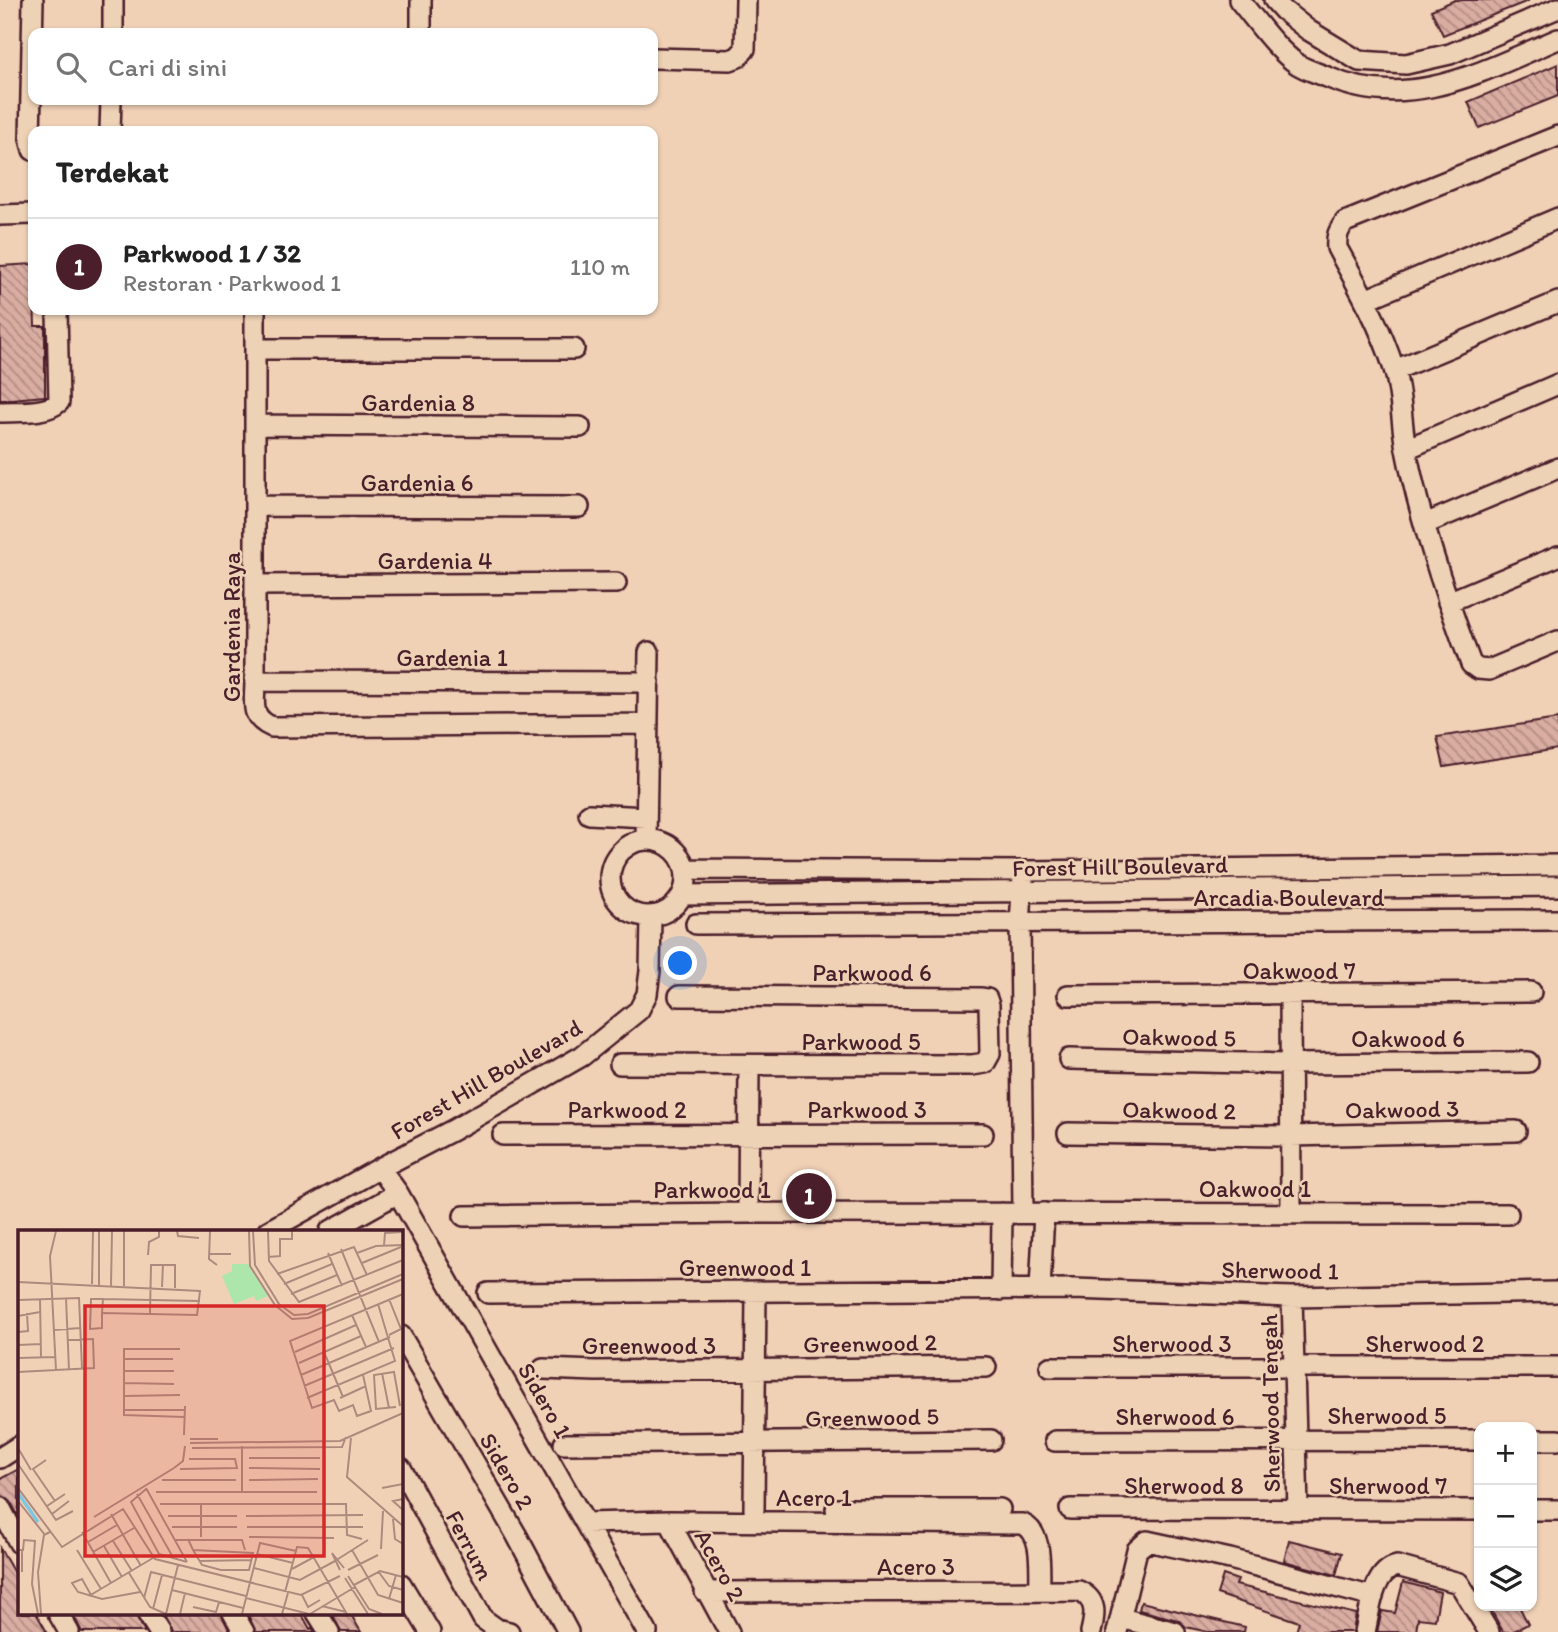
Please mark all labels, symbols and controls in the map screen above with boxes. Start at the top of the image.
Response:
search box [28,28,658,105]
icon: search [52,48,90,86]
text: Cari di sini [108,51,227,83]
text: Terdekat [56,153,169,190]
text: Parkwood 1 / 32 [123,237,301,269]
text: 1 [74,253,84,281]
text: 110 m [570,253,630,281]
text: Restoran · Parkwood 1 [123,269,341,297]
street label: Gardenia 8 [361,388,475,417]
street label: Gardenia 6 [360,468,474,497]
street label: Gardenia 4 [378,546,492,575]
street label: Gardenia Raya [217,551,246,702]
street label: Gardenia 1 [396,643,508,672]
street label: Forest Hill Boulevard [1012,850,1228,882]
street label: Arcadia Boulevard [1193,883,1385,912]
your location [663,946,697,980]
street label: Oakwood 7 [1242,956,1356,985]
street label: Parkwood 6 [812,958,932,987]
street label: Forest Hill Boulevard [385,1012,587,1146]
street label: Oakwood 5 [1122,1022,1236,1052]
street label: Oakwood 6 [1351,1024,1465,1053]
street label: Parkwood 5 [801,1027,921,1056]
street label: Oakwood 3 [1345,1094,1459,1124]
street label: Parkwood 2 [567,1095,687,1124]
street label: Parkwood 3 [807,1095,927,1124]
street label: Oakwood 2 [1122,1095,1237,1125]
pin: 1 [786,1170,832,1222]
street label: Oakwood 1 [1199,1174,1311,1203]
street label: Parkwood 1 [653,1175,771,1204]
inset map [18,1230,402,1614]
street label: Greenwood 1 [679,1253,811,1282]
street label: Sherwood 1 [1221,1254,1339,1286]
street label: Sherwood Tengah [1254,1313,1286,1493]
street label: Greenwood 2 [803,1327,938,1359]
street label: Sherwood 3 [1112,1329,1232,1358]
street label: Sherwood 2 [1366,1329,1485,1358]
street label: Greenwood 3 [582,1331,716,1360]
street label: Sidero 1 [512,1357,578,1443]
street label: Greenwood 5 [805,1401,939,1433]
street label: Sherwood 5 [1328,1401,1446,1430]
street label: Sherwood 6 [1116,1402,1234,1431]
map controls [1474,1422,1537,1611]
button: + [1474,1422,1537,1485]
street label: Sidero 2 [474,1428,541,1515]
street label: Sherwood 8 [1124,1471,1244,1500]
street label: Sherwood 7 [1329,1471,1447,1500]
street label: Acero 1 [776,1483,852,1512]
button: − [1474,1485,1537,1548]
street label: Ferrum [440,1505,500,1585]
street label: Acero 2 [689,1524,752,1606]
button: layers [1474,1548,1537,1611]
street label: Acero 3 [877,1552,955,1581]

